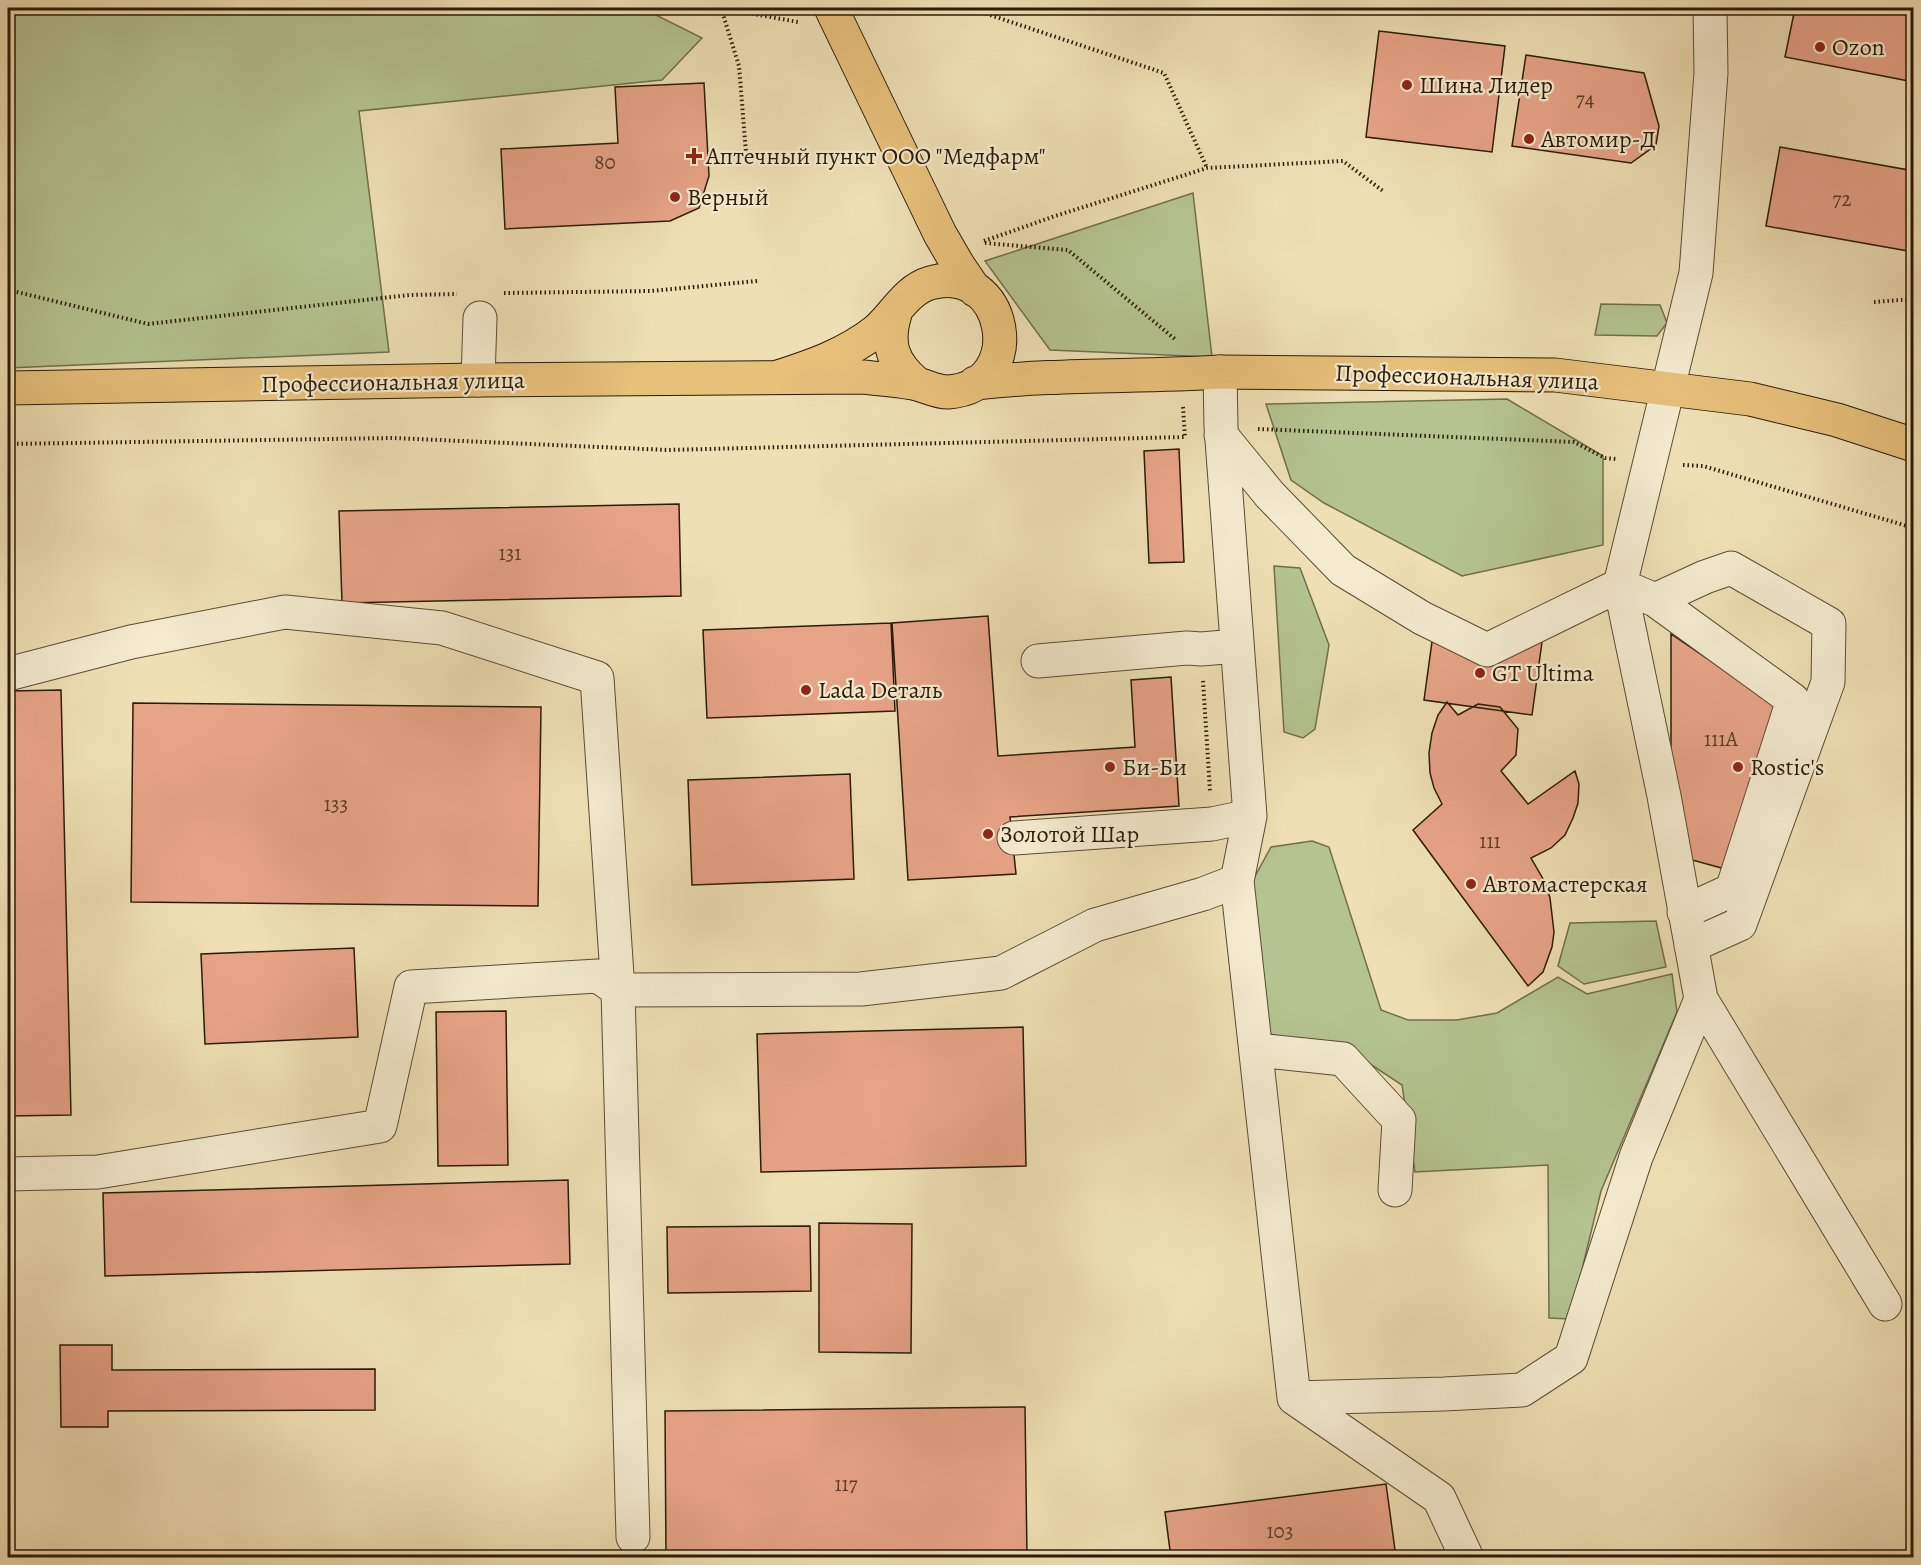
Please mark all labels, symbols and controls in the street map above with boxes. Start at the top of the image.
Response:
place label: Ozon [1832,31,1885,63]
marker: Ozon [1813,40,1827,54]
place label: Шина Лидер [1419,69,1553,101]
marker: Шина Лидер [1400,78,1414,92]
house number: 74 [1576,85,1594,113]
place label: Автомир-Д [1540,123,1656,155]
marker: Автомир-Д [1522,132,1536,146]
place label: Аптечный пункт ООО "Медфарм" [705,140,1046,172]
house number: 80 [594,148,616,176]
marker: Аптечный пункт ООО "Медфарм" [687,149,701,163]
place label: Верный [687,181,769,213]
house number: 72 [1833,185,1851,213]
marker: Верный [668,190,682,204]
street label: Профессиональная улица [1334,356,1600,398]
street label: Профессиональная улица [261,364,525,400]
house number: 131 [498,539,522,567]
place label: GT Ultima [1492,657,1595,689]
marker: GT Ultima [1473,666,1487,680]
place label: Lada Dеталь [818,674,943,706]
marker: Lada Dеталь [799,683,813,697]
house number: 111А [1704,725,1739,753]
place label: Би-Би [1122,751,1187,783]
place label: Rostic's [1750,751,1824,783]
marker: Би-Би [1103,760,1117,774]
marker: Rostic's [1731,760,1745,774]
house number: 133 [324,790,348,818]
place label: Золотой Шар [1000,818,1139,850]
marker: Золотой Шар [981,827,995,841]
house number: 111 [1479,827,1501,855]
place label: Автомастерская [1482,868,1648,900]
marker: Автомастерская [1464,877,1478,891]
house number: 117 [834,1470,858,1498]
house number: 103 [1266,1517,1294,1545]

